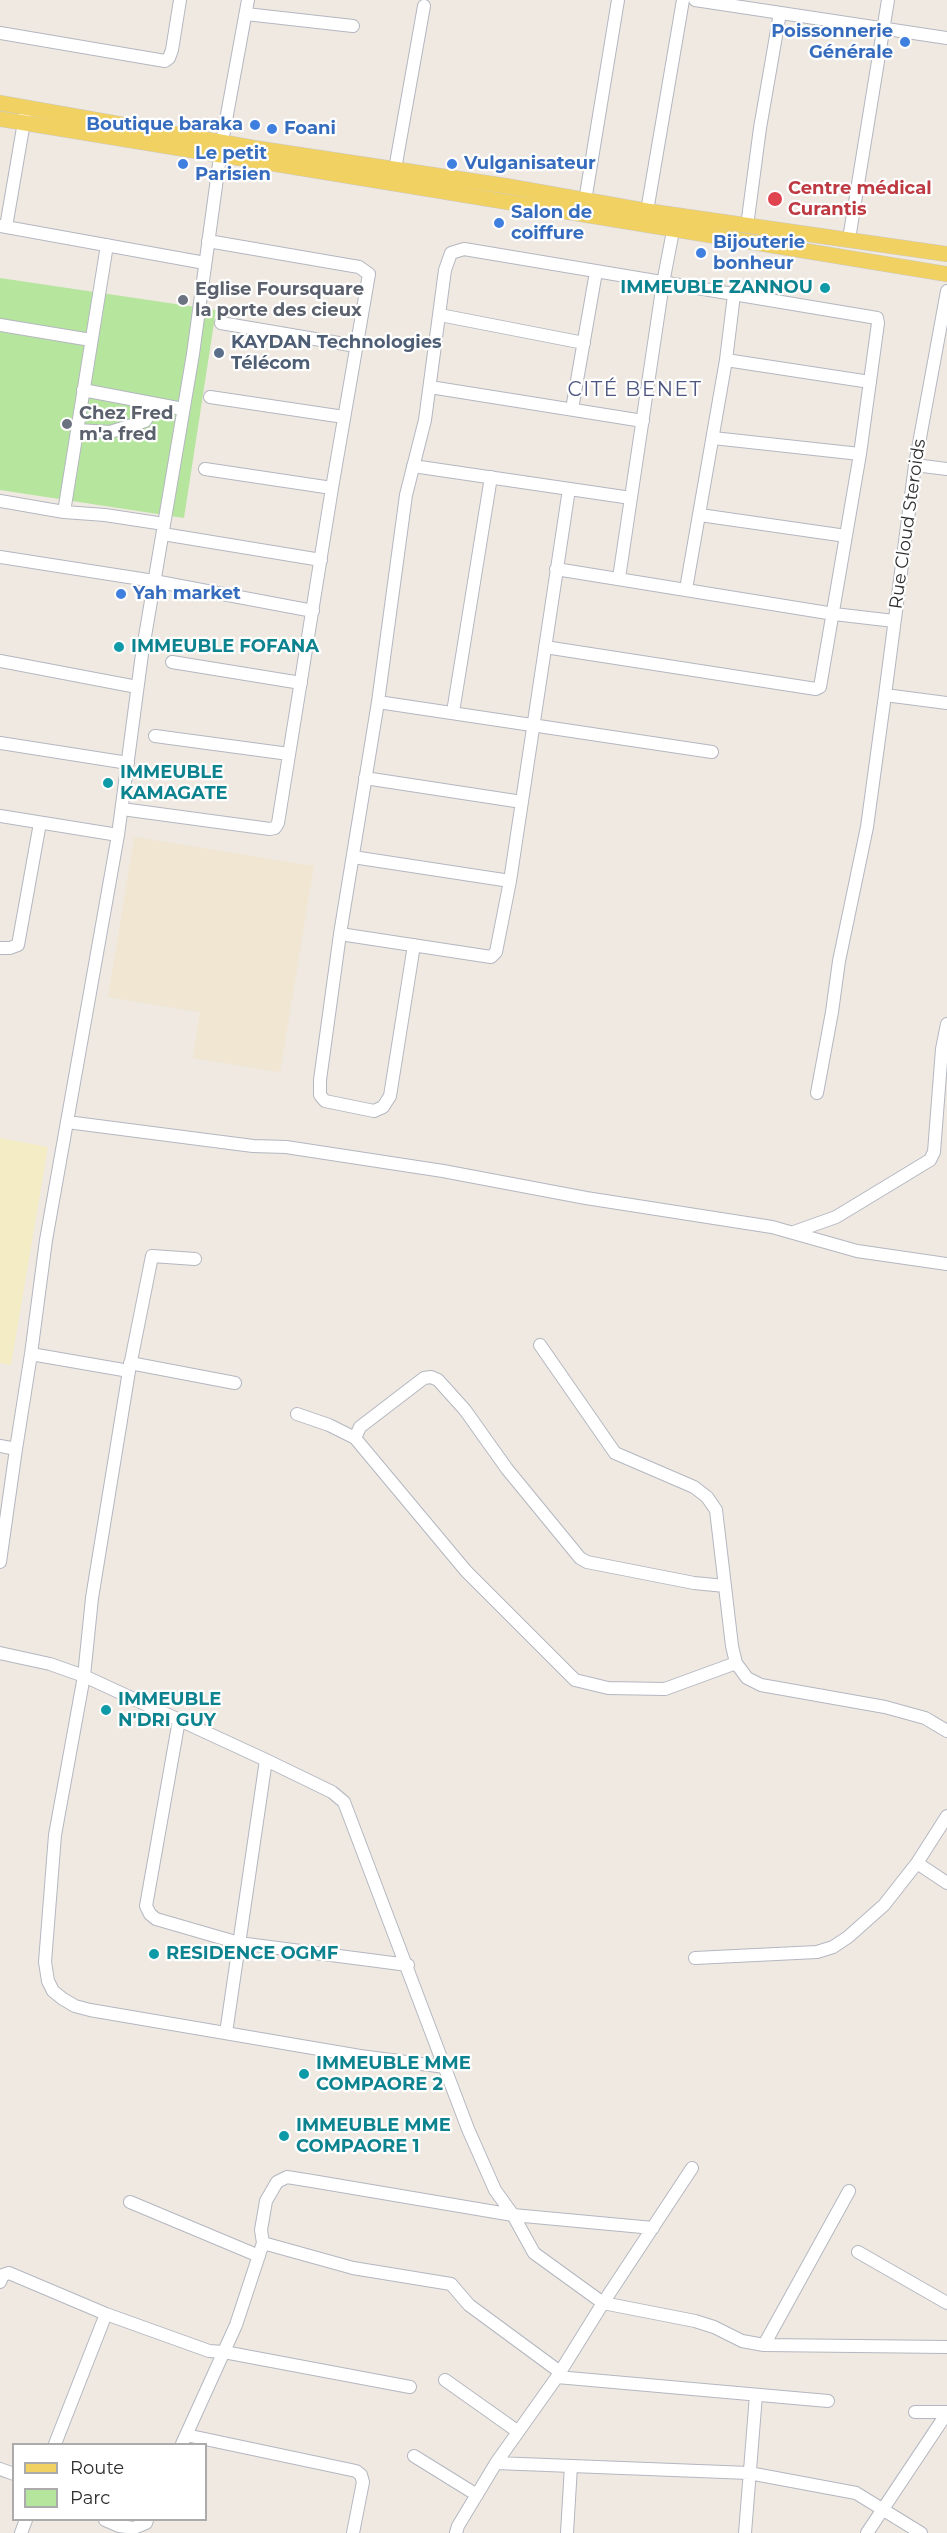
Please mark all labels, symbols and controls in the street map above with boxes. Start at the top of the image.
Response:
place label: Poissonnerie Générale [771,21,893,63]
marker: Poissonnerie Générale [898,35,912,49]
place label: Boutique baraka [86,114,243,136]
marker: Boutique baraka [248,118,262,132]
place label: Foani [284,118,336,140]
marker: Foani [265,122,279,136]
place label: Le petit Parisien [195,143,271,186]
place label: Vulganisateur [464,153,596,175]
marker: Le petit Parisien [176,157,190,171]
marker: Vulganisateur [445,157,459,171]
place label: Centre médical Curantis [788,178,932,220]
marker: Centre médical Curantis [766,190,784,208]
place label: Salon de coiffure [511,202,592,244]
marker: Salon de coiffure [492,216,506,230]
place label: Bijouterie bonheur [713,232,805,274]
marker: Bijouterie bonheur [694,246,708,260]
place label: IMMEUBLE ZANNOU [620,277,813,299]
place label: Eglise Foursquare la porte des cieux [195,279,364,322]
marker: IMMEUBLE ZANNOU [818,281,832,295]
marker: Eglise Foursquare la porte des cieux [176,293,190,307]
place label: KAYDAN Technologies Télécom [231,332,442,374]
marker: KAYDAN Technologies Télécom [212,346,226,360]
district label: CITÉ BENET [568,378,702,402]
place label: Chez Fred m'a fred [79,403,173,446]
marker: Chez Fred m'a fred [60,417,74,431]
street label: Rue Cloud Steroids [885,438,931,610]
place label: Yah market [133,583,241,605]
marker: Yah market [114,587,128,601]
place label: IMMEUBLE FOFANA [131,636,319,658]
marker: IMMEUBLE FOFANA [112,640,126,654]
place label: IMMEUBLE KAMAGATE [120,762,228,804]
marker: IMMEUBLE KAMAGATE [101,776,115,790]
place label: IMMEUBLE N'DRI GUY [118,1689,221,1732]
marker: IMMEUBLE N'DRI GUY [99,1703,113,1717]
place label: RESIDENCE OGMF [166,1943,338,1965]
marker: RESIDENCE OGMF [147,1947,161,1961]
place label: IMMEUBLE MME COMPAORE 2 [316,2053,471,2096]
marker: IMMEUBLE MME COMPAORE 2 [297,2067,311,2081]
place label: IMMEUBLE MME COMPAORE 1 [296,2115,451,2158]
marker: IMMEUBLE MME COMPAORE 1 [277,2129,291,2143]
legend [12,2443,207,2521]
text: Route [70,2457,124,2479]
text: Parc [70,2487,110,2509]

